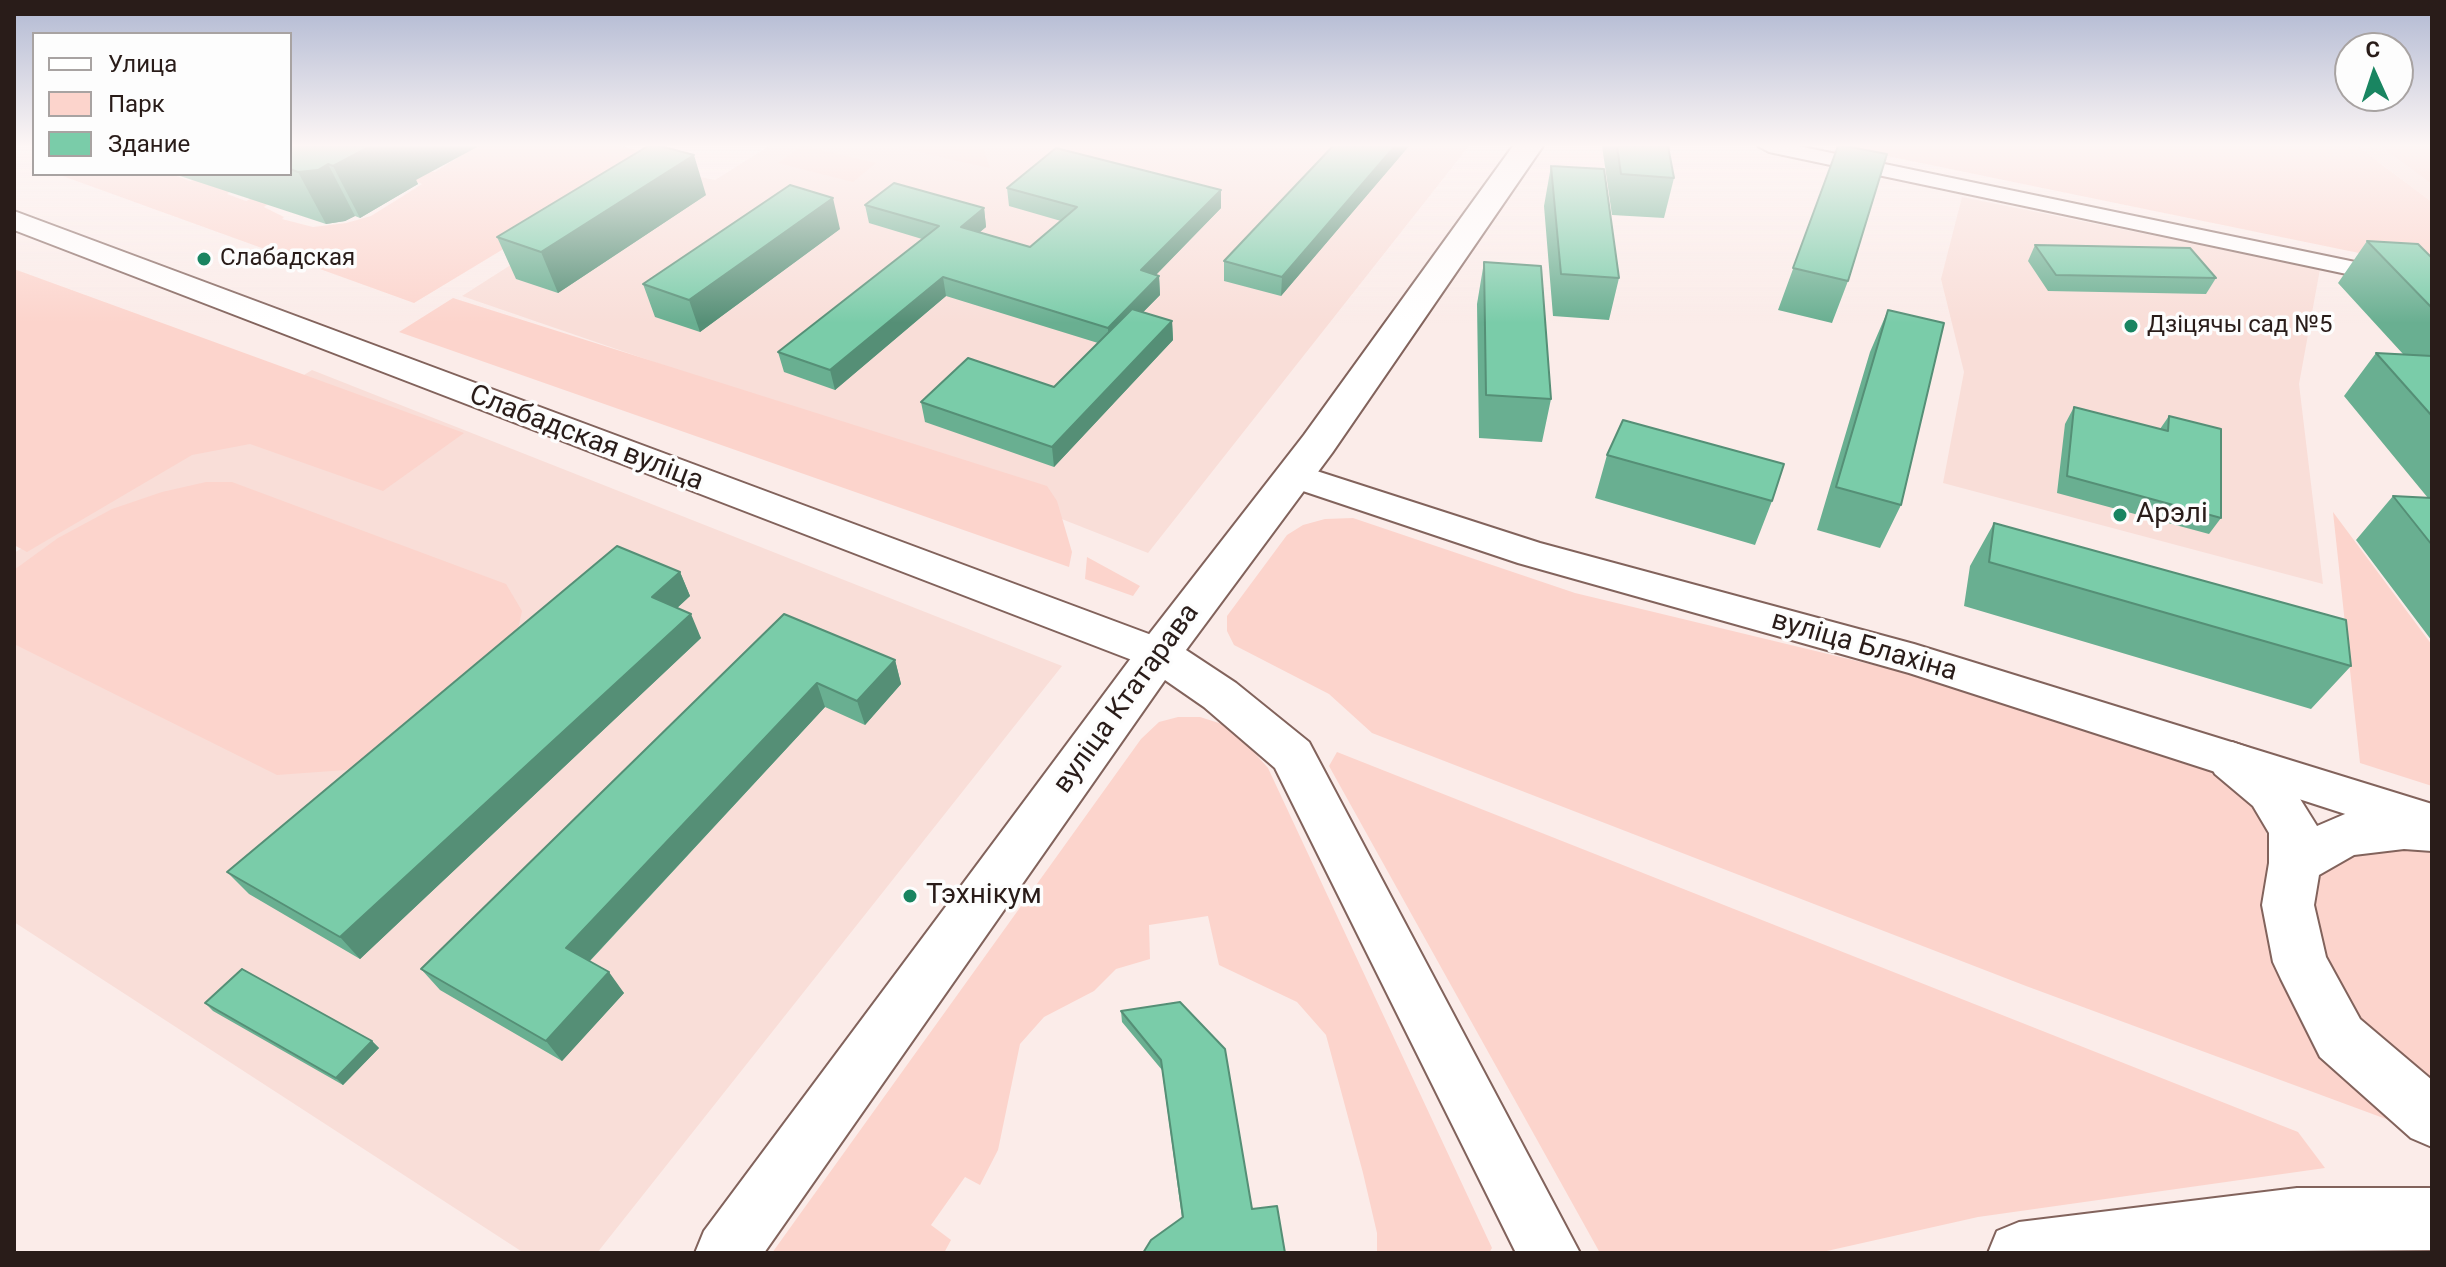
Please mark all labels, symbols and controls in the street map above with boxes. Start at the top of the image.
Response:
legend [32,32,292,176]
north arrow [2334,32,2414,112]
text: С [2365,37,2381,62]
text: Улица [108,50,177,78]
text: Парк [108,90,165,118]
text: Здание [108,130,190,158]
place label: Слабадская [220,245,355,273]
marker: Слабадская [195,250,213,268]
place label: Дзіцячы сад №5 [2147,312,2332,340]
marker: Дзіцячы сад №5 [2122,317,2140,335]
street label: Слабадская вуліца [464,379,708,499]
place label: Арэлі [2136,498,2208,532]
marker: Арэлі [2111,506,2129,524]
street label: вуліца Ктатарава [1047,598,1207,800]
street label: вуліца Блахіна [1767,604,1961,690]
place label: Тэхнікум [926,879,1042,913]
marker: Тэхнікум [901,887,919,905]

